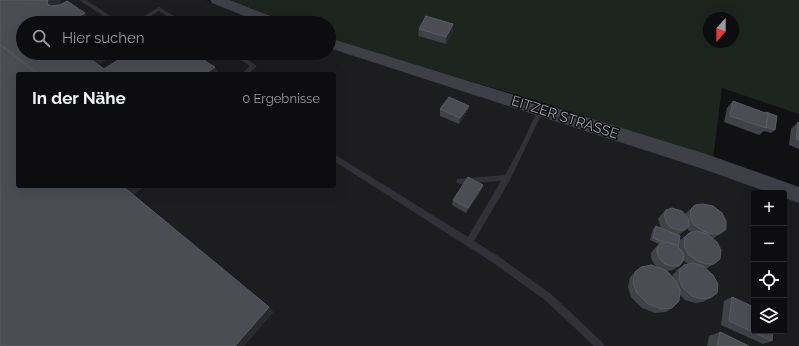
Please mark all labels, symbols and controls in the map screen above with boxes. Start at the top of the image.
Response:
north arrow [703,12,739,48]
search box [16,16,336,60]
icon: search [30,27,52,49]
text: Hier suchen [62,29,145,47]
text: In der Nähe [32,88,126,108]
text: 0 Ergebnisse [242,91,320,106]
street label: EITZER STRASSE [509,92,621,142]
map controls [751,190,787,334]
button: + [751,190,787,226]
button: − [751,226,787,262]
button: locate [751,262,787,298]
button: layers [751,298,787,334]

